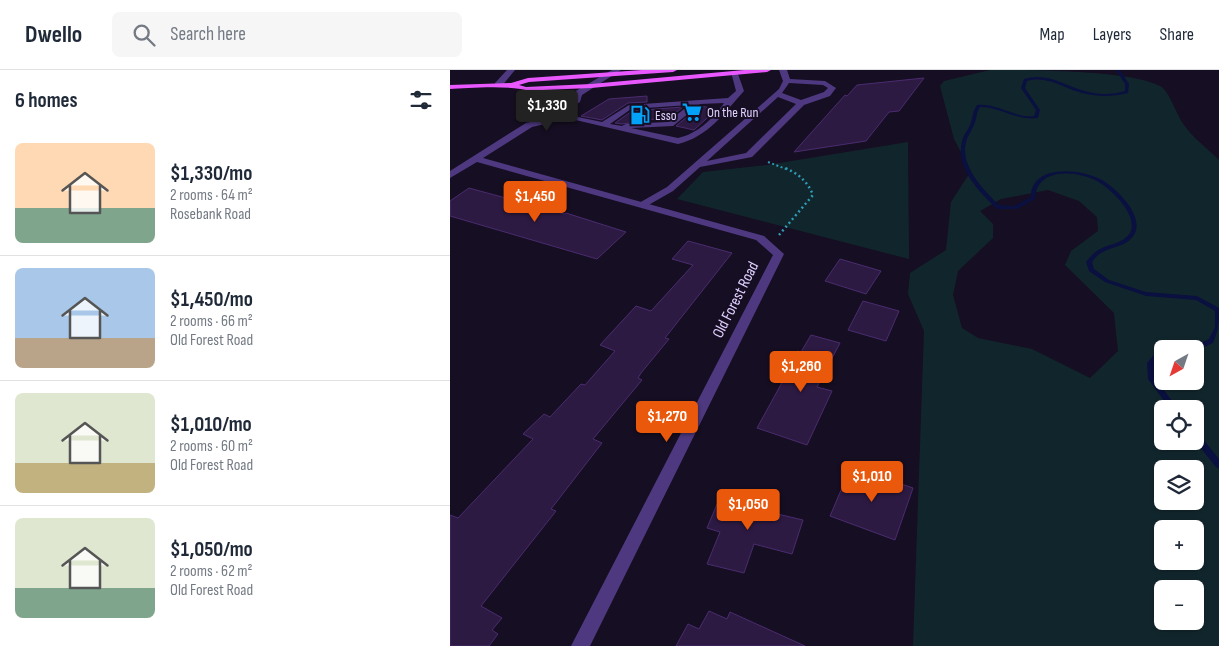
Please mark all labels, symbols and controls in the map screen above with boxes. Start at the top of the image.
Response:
search box [112,12,462,57]
text: Dwello [25,20,82,49]
icon: search [130,21,158,49]
text: Search here [170,23,246,46]
text: Map [1040,24,1065,45]
text: Layers [1093,24,1132,45]
text: Share [1160,24,1194,45]
icon: filters [407,86,435,114]
text: 6 homes [15,88,78,113]
pin: $1,330 [506,90,588,132]
text: $1,330 [527,96,567,115]
supermarket icon: On the Run [681,101,703,123]
fuel station icon: Esso [629,104,651,126]
place label: On the Run [707,104,758,121]
place label: Esso [655,107,677,124]
text: $1,330/mo [170,161,252,186]
icon: home [55,163,115,223]
pin: $1,450 [494,180,576,223]
text: 2 rooms · 64 m² [170,186,253,205]
text: $1,450 [515,187,555,206]
text: Rosebank Road [170,205,251,224]
street label: Old Forest Road [709,259,763,341]
text: $1,450/mo [170,287,253,312]
icon: home [55,288,115,348]
text: 2 rooms · 66 m² [170,312,253,331]
text: Old Forest Road [170,331,253,350]
north arrow [1154,340,1204,390]
map controls [1154,340,1204,630]
pin: $1,260 [760,350,842,393]
text: $1,260 [781,357,821,376]
pin: $1,270 [626,400,708,443]
button: locate [1154,400,1204,450]
text: $1,270 [647,407,687,426]
text: $1,010/mo [170,412,252,437]
icon: home [55,413,115,473]
text: 2 rooms · 60 m² [170,437,253,456]
text: Old Forest Road [170,456,253,475]
pin: $1,010 [831,460,913,503]
button: layers [1154,460,1204,510]
text: $1,010 [852,467,892,486]
pin: $1,050 [707,488,789,531]
text: $1,050 [728,495,768,514]
button: + [1154,520,1204,570]
text: $1,050/mo [170,537,253,562]
icon: home [55,538,115,598]
text: 2 rooms · 62 m² [170,562,253,581]
button: − [1154,580,1204,630]
text: Old Forest Road [170,581,253,600]

